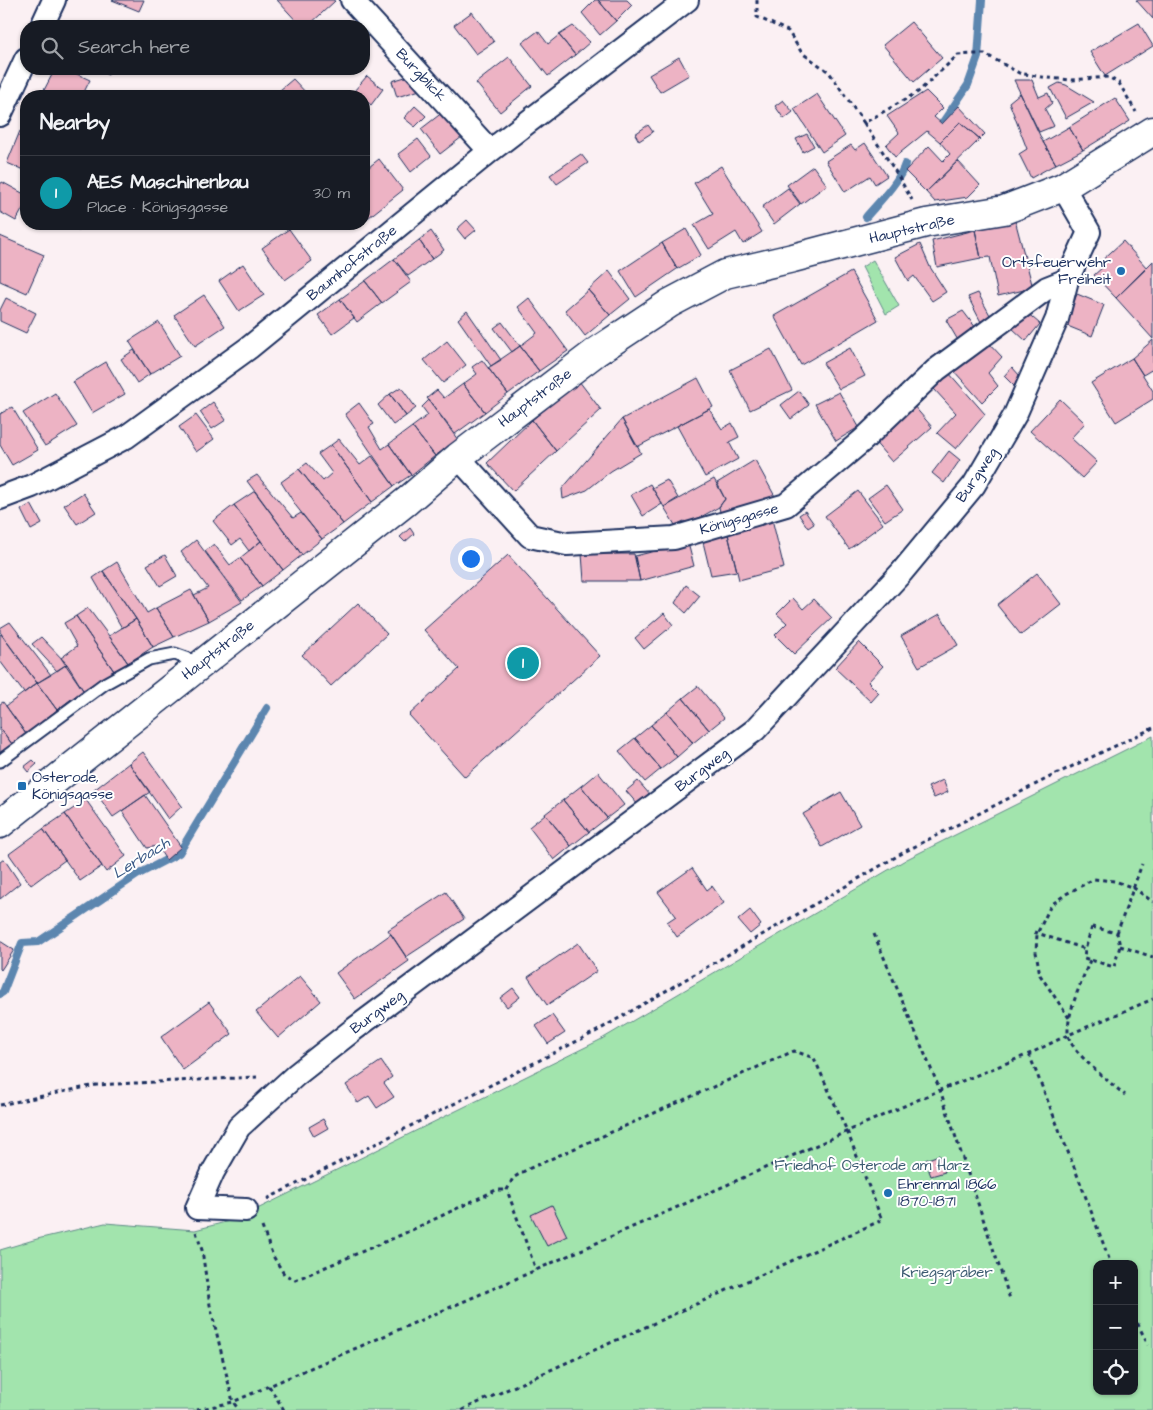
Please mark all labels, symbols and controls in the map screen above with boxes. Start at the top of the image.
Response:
search box [20,20,370,75]
icon: search [38,34,66,62]
text: Search here [78,34,190,61]
street label: Burgblick [390,44,451,107]
text: Nearby [40,108,110,137]
text: AES Maschinenbau [87,169,249,196]
text: 1 [55,182,57,204]
text: 30 m [313,182,350,204]
text: Place · Königsgasse [87,196,228,218]
street label: Hauptstraße [867,209,957,249]
street label: Baumhofstraße [302,220,402,306]
place label: Ortsfeuerwehr Freiheit [1002,252,1111,290]
marker: Ortsfeuerwehr Freiheit [1115,265,1127,277]
street label: Hauptstraße [494,363,576,433]
street label: Burgweg [951,443,1004,507]
street label: Königsgasse [697,498,781,541]
your location [458,546,484,572]
street label: Hauptstraße [177,615,259,685]
pin: 1 [507,644,539,682]
street label: Burgweg [671,743,734,798]
place label: Osterode, Königsgasse [32,767,113,806]
marker: Osterode, Königsgasse [16,780,28,792]
water label: Lerbach [108,831,175,884]
street label: Burgweg [346,985,409,1040]
park label: Friedhof Osterode am Harz [774,1155,970,1176]
place label: Ehrenmal 1866 1870-1871 [898,1174,997,1212]
marker: Ehrenmal 1866 1870-1871 [882,1187,894,1199]
map controls [1093,1260,1138,1395]
button: + [1093,1260,1138,1305]
park label: Kriegsgräber [901,1262,993,1284]
button: − [1093,1305,1138,1350]
button: locate [1093,1350,1138,1395]

